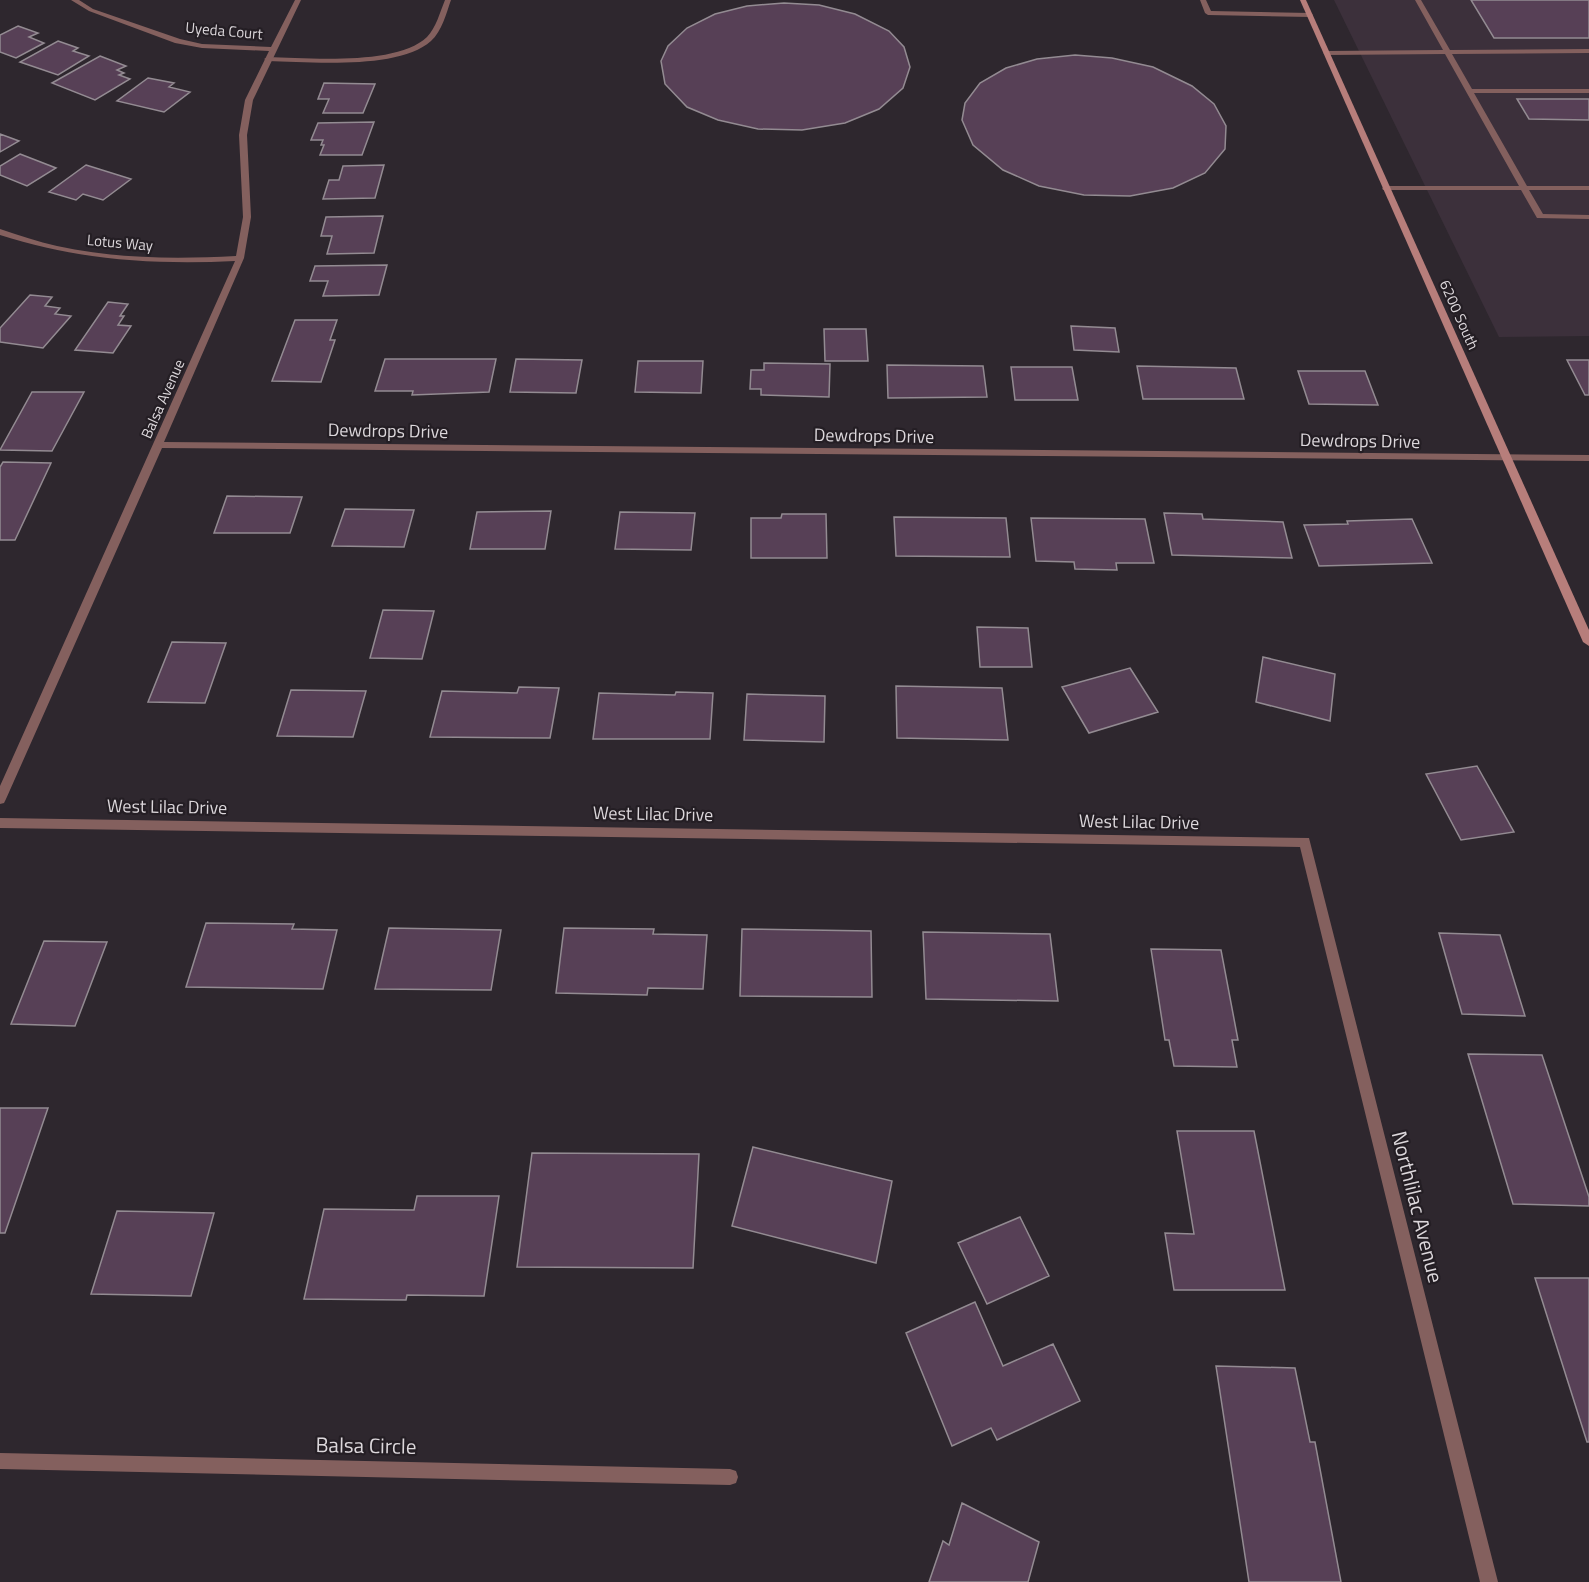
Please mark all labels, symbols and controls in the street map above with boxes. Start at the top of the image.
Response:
street label: Uyeda Court [184,16,264,45]
street label: Lotus Way [86,228,154,257]
street label: 6200 South [1434,276,1485,353]
street label: Balsa Avenue [135,355,190,442]
street label: Dewdrops Drive [328,416,448,445]
street label: Dewdrops Drive [814,421,934,450]
street label: Dewdrops Drive [1300,426,1420,455]
street label: West Lilac Drive [107,792,227,821]
street label: West Lilac Drive [593,799,713,828]
street label: West Lilac Drive [1079,807,1199,836]
street label: Northlilac Avenue [1384,1127,1452,1286]
street label: Balsa Circle [315,1428,417,1462]

